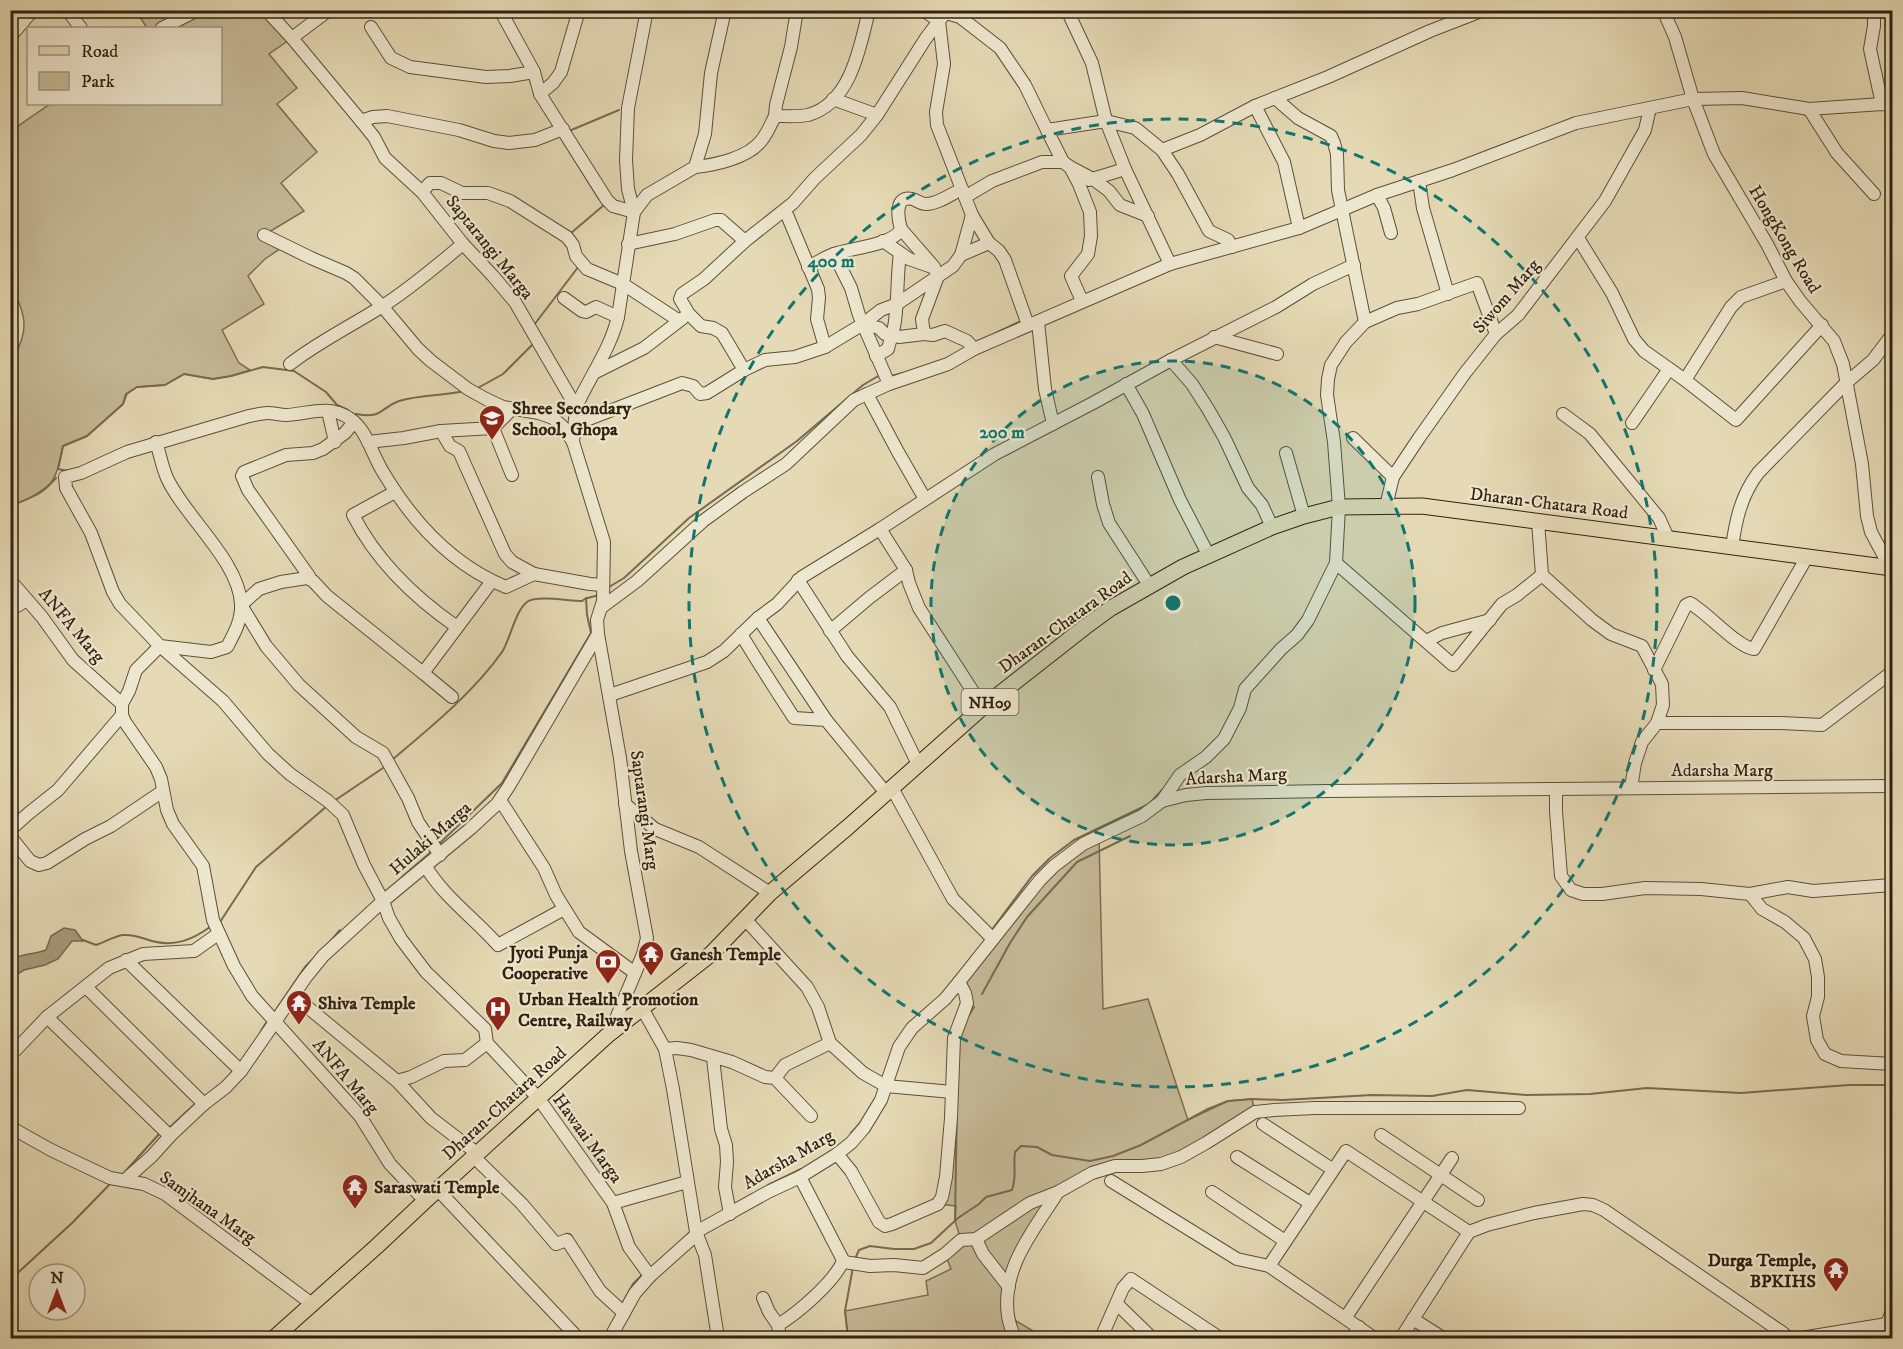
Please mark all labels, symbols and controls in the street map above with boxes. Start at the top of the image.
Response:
legend [27,27,222,105]
text: Road [81,41,118,63]
text: Park [81,71,115,93]
street label: HongKong Road [1743,181,1825,298]
street label: Saptarangi Marga [440,191,538,304]
text: 400 m [806,251,855,273]
street label: Siwom Marg [1469,255,1545,338]
place label: Shree Secondary School, Ghopa [512,398,631,441]
school or university icon: Shree Secondary School, Ghopa [477,403,507,441]
text: 200 m [979,422,1025,444]
street label: Dharan-Chatara Road [1468,483,1629,525]
street label: Dharan-Chatara Road [995,567,1137,679]
street label: ANFA Marg [33,583,109,668]
centre of rings [1163,593,1183,613]
road number: NH09 [962,689,1018,715]
street label: Saptarangi Marg [625,749,663,871]
street label: Adarsha Marg [1671,760,1773,782]
street label: Adarsha Marg [1185,763,1287,791]
street label: Hulaki Marga [385,797,476,880]
temple icon: Ganesh Temple [636,939,666,977]
place label: Jyoti Punja Cooperative [502,942,589,985]
place label: Ganesh Temple [670,944,781,966]
bank icon: Jyoti Punja Cooperative [593,947,623,985]
temple icon: Shiva Temple [284,988,314,1026]
place label: Urban Health Promotion Centre, Railway [518,989,699,1032]
place label: Shiva Temple [318,993,416,1015]
hospital icon: Urban Health Promotion Centre, Railway [483,994,513,1032]
street label: ANFA Marg [307,1034,383,1119]
street label: Dharan-Chatara Road [438,1042,571,1165]
street label: Hawaai Marga [547,1090,627,1188]
street label: Adarsha Marg [739,1125,838,1195]
street label: Samjhana Marg [155,1167,260,1249]
temple icon: Saraswati Temple [340,1172,370,1210]
place label: Saraswati Temple [374,1177,500,1199]
place label: Durga Temple, BPKIHS [1708,1250,1816,1293]
temple icon: Durga Temple, BPKIHS [1821,1255,1851,1293]
north arrow [27,1262,87,1322]
text: N [50,1268,64,1288]

